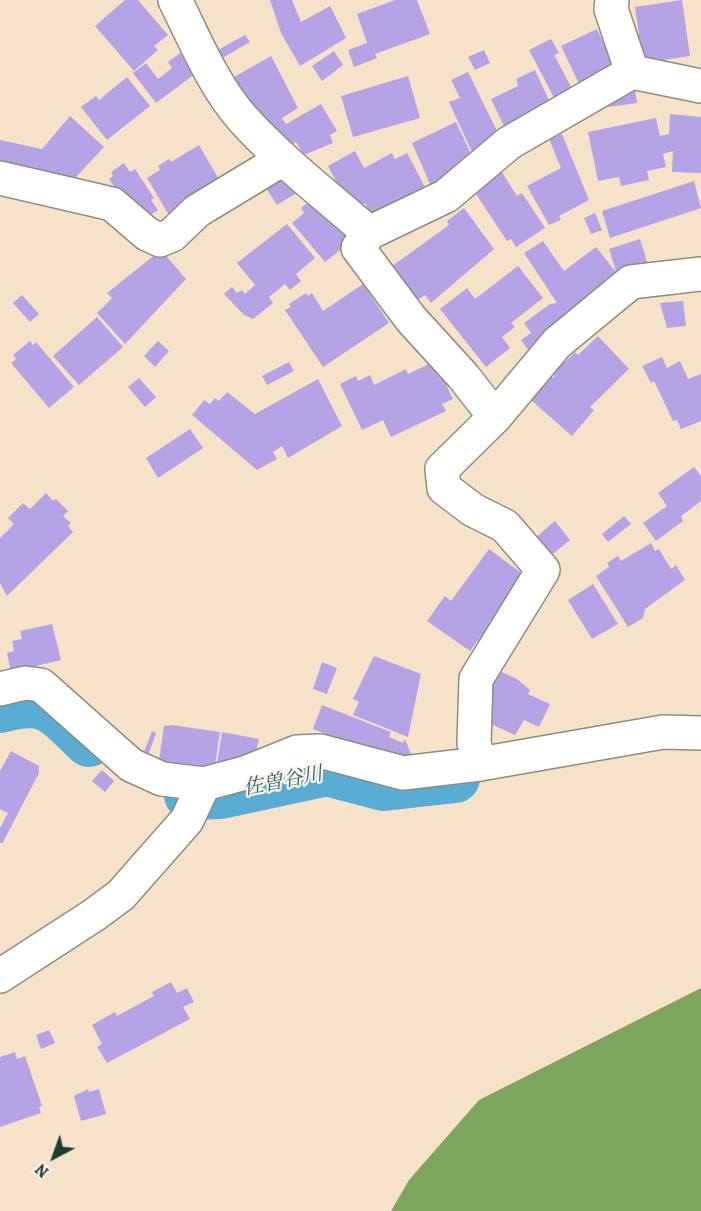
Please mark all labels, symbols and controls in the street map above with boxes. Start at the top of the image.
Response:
water label: 佐曽谷川 [241,763,325,801]
north arrow [24,1127,84,1187]
text: N [31,1158,54,1183]

